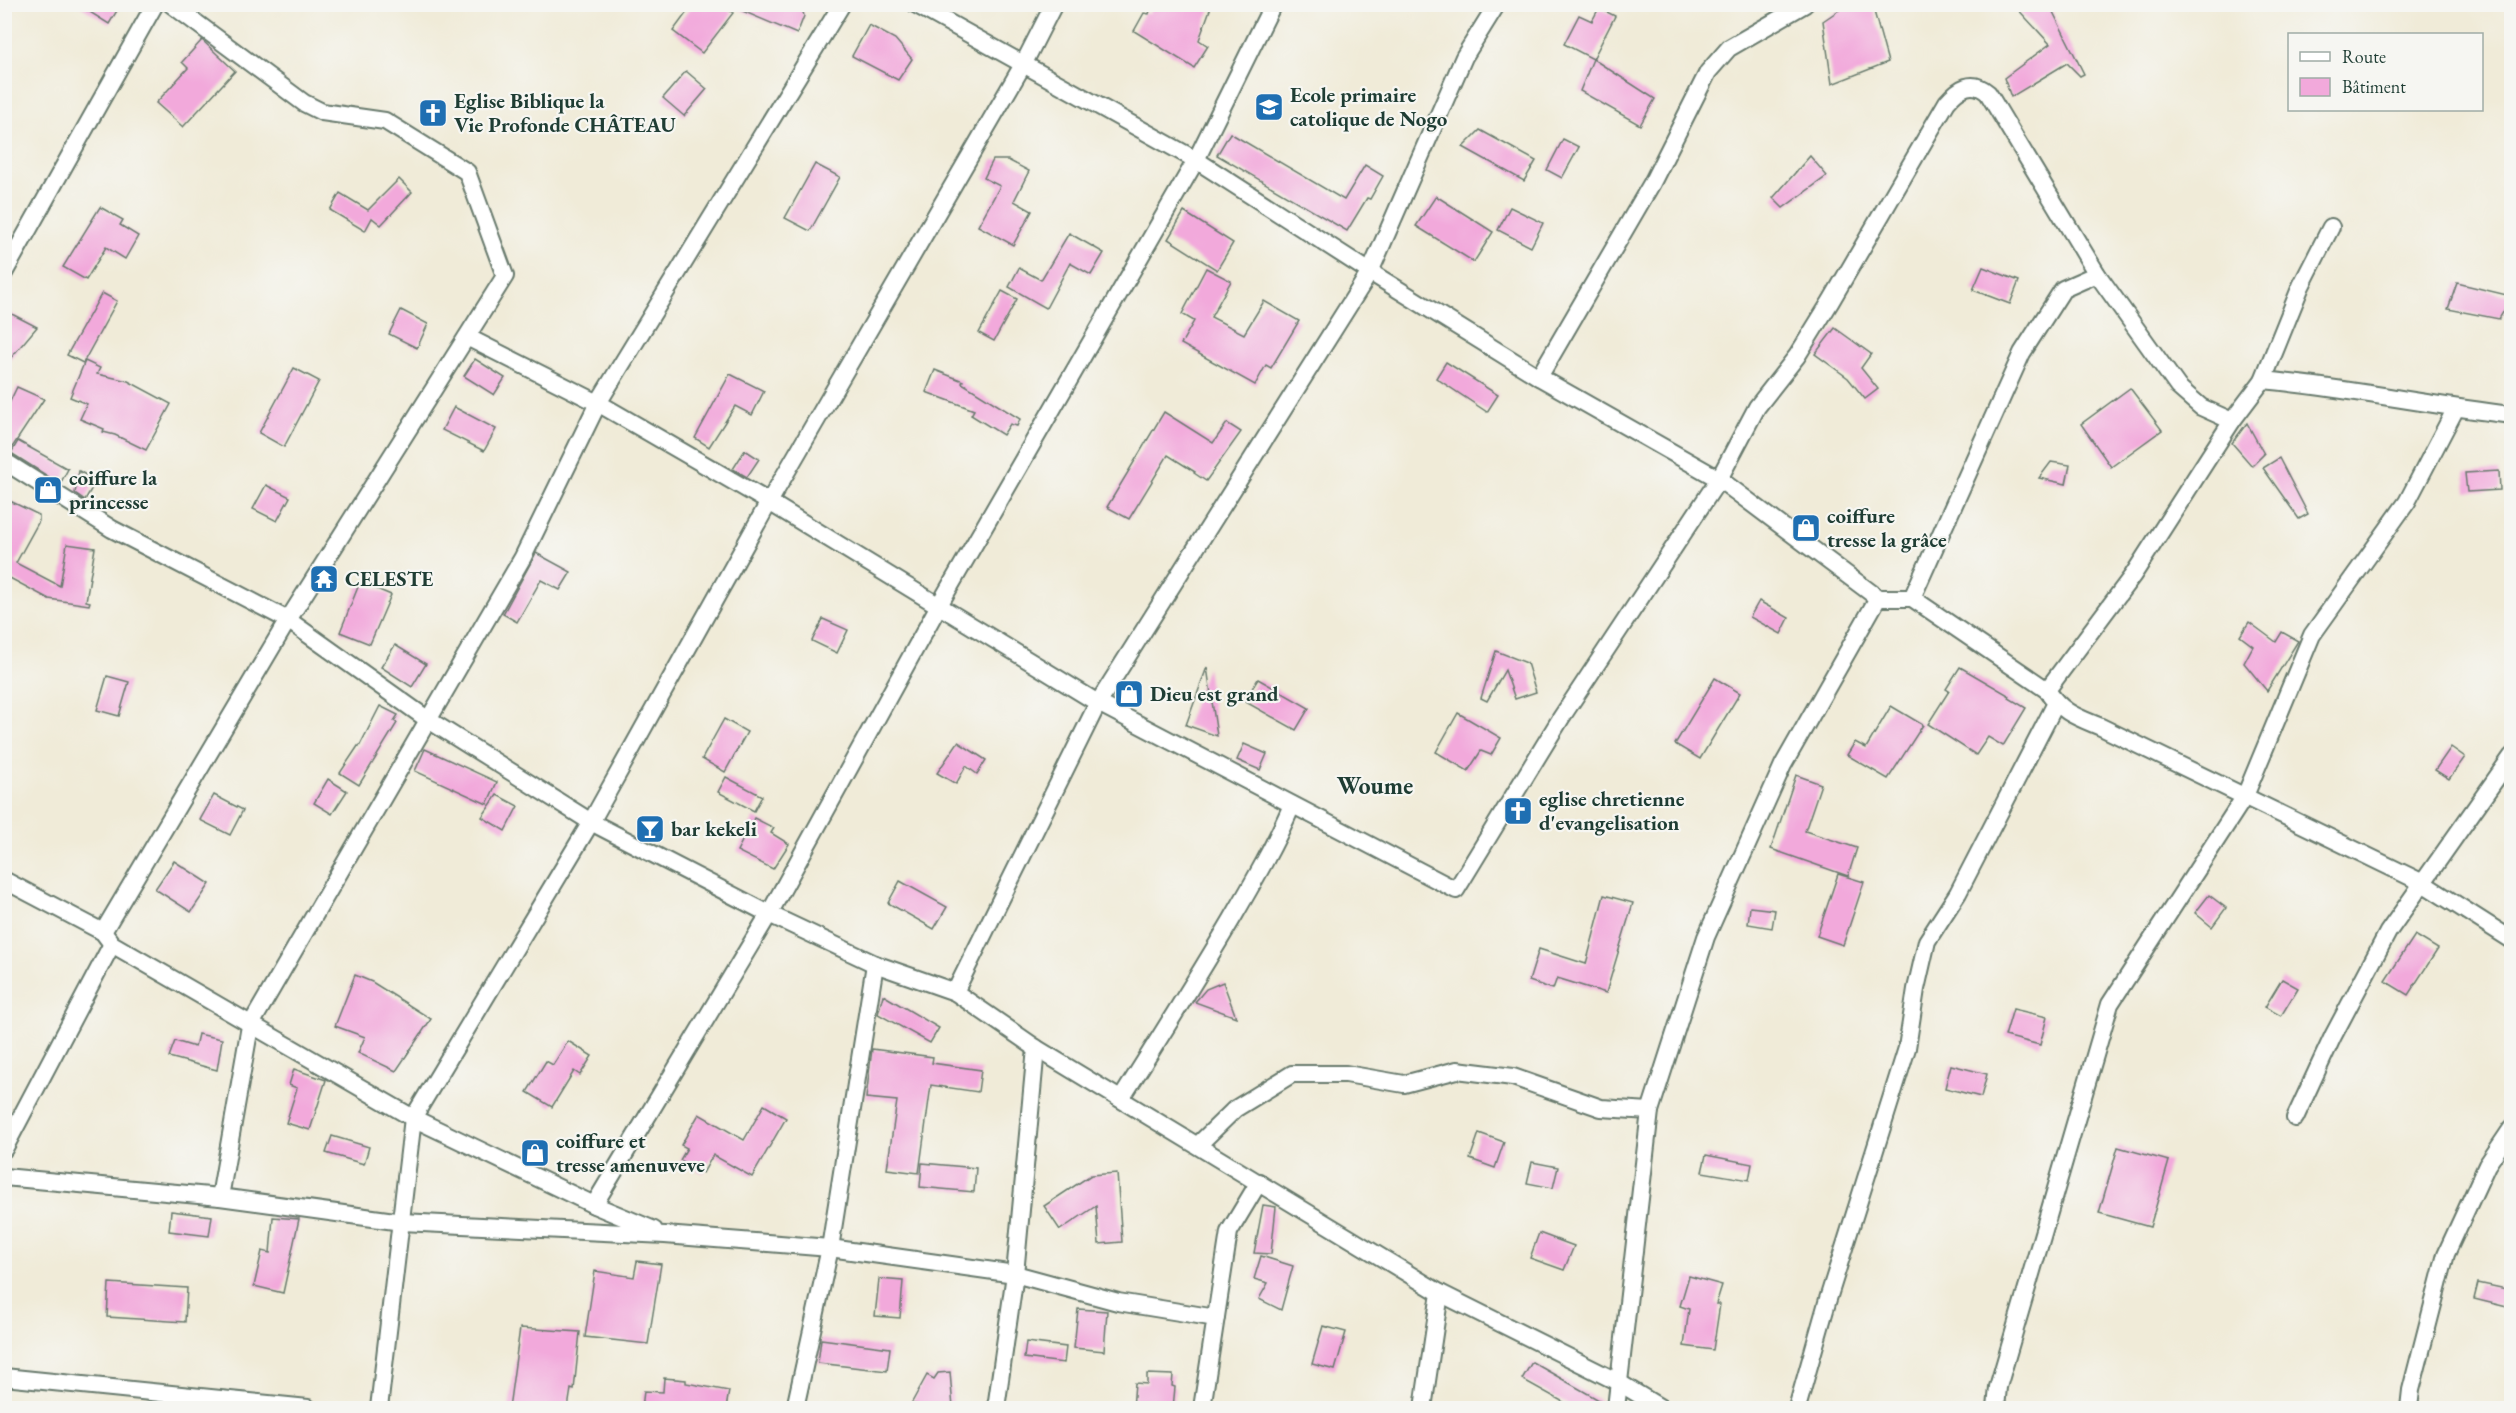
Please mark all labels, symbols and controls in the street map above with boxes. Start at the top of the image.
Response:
legend [2288,33,2483,111]
text: Route [2342,45,2386,68]
text: Bâtiment [2342,75,2406,98]
place label: Ecole primaire catolique de Nogo [1290,81,1448,132]
place label: Eglise Biblique la Vie Profonde CHÂTEAU [454,87,676,138]
school or university icon: Ecole primaire catolique de Nogo [1253,91,1285,123]
church icon: Eglise Biblique la Vie Profonde CHÂTEAU [417,97,449,129]
place label: coiffure la princesse [69,464,158,515]
shop icon: coiffure la princesse [32,474,64,506]
place label: coiffure tresse la grâce [1827,502,1947,553]
shop icon: coiffure tresse la grâce [1790,512,1822,544]
temple icon: CELESTE [308,563,340,595]
place label: CELESTE [345,565,433,592]
shop icon: Dieu est grand [1113,678,1145,710]
place label: Dieu est grand [1150,680,1279,707]
district label: Woume [1337,770,1413,801]
place label: eglise chretienne d'evangelisation [1539,785,1685,836]
church icon: eglise chretienne d'evangelisation [1502,795,1534,827]
bar icon: bar kekeli [634,813,666,845]
place label: bar kekeli [671,815,757,842]
place label: coiffure et tresse amenuveve [556,1127,705,1178]
shop icon: coiffure et tresse amenuveve [519,1137,551,1169]

